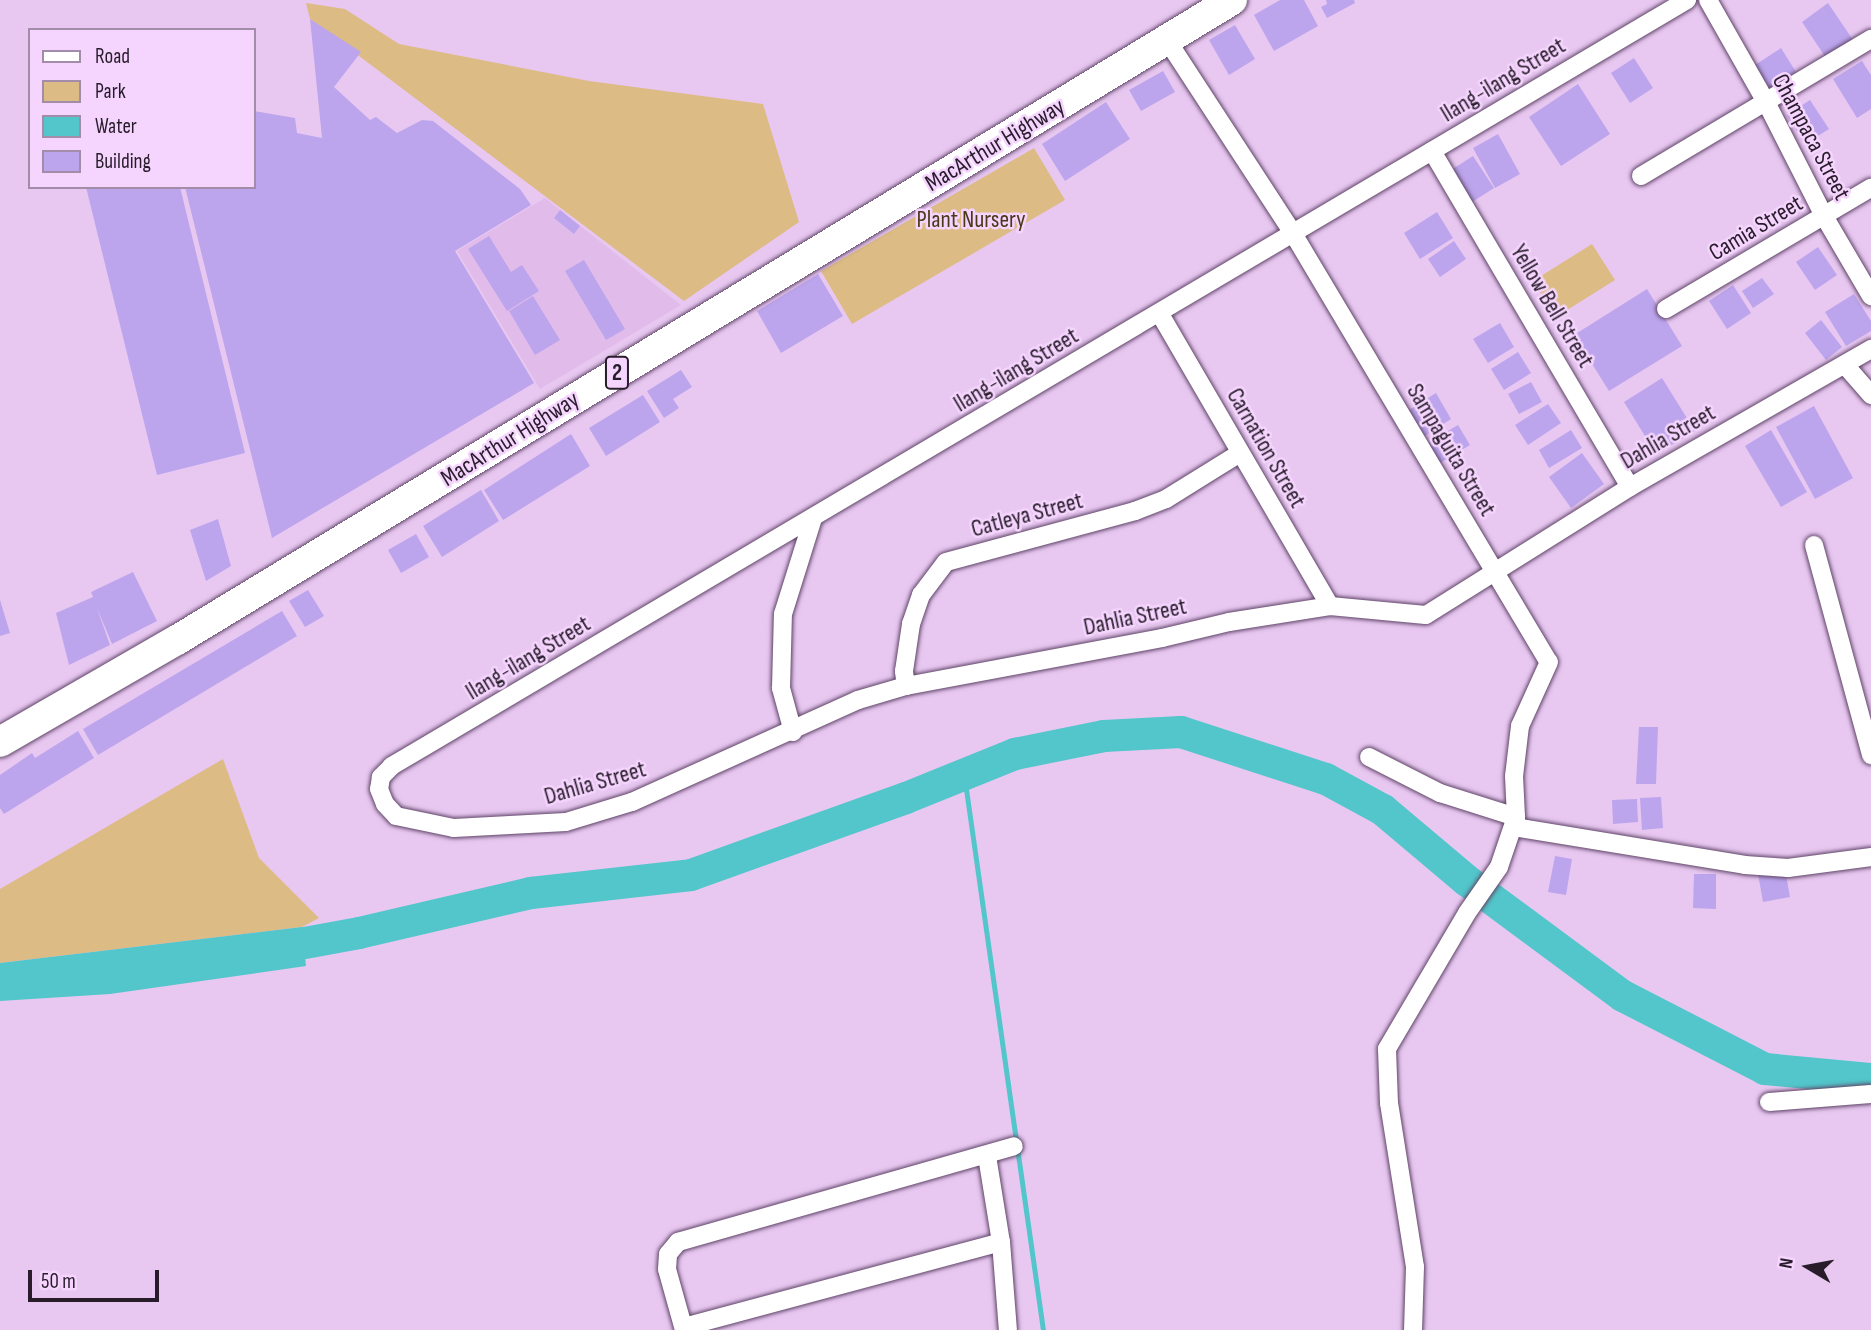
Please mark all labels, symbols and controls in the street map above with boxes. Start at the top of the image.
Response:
legend [28,28,256,189]
street label: Ilang-ilang Street [1435,32,1571,128]
text: Road [95,44,130,69]
street label: Champaca Street [1766,69,1856,205]
text: Park [95,79,126,104]
street label: MacArthur Highway [920,92,1070,198]
text: Water [95,114,137,139]
text: Building [95,149,151,174]
street label: Camia Street [1704,189,1808,267]
park label: Plant Nursery [917,206,1025,234]
street label: Yellow Bell Street [1504,239,1600,373]
street label: Ilang-ilang Street [948,322,1084,418]
road number: 2 [605,354,629,392]
street label: Sampaguita Street [1400,379,1502,521]
street label: Carnation Street [1220,383,1312,513]
street label: MacArthur Highway [436,385,584,493]
street label: Dahlia Street [1616,398,1720,476]
street label: Catleya Street [968,486,1086,544]
street label: Dahlia Street [1081,592,1189,642]
street label: Ilang-ilang Street [460,610,596,706]
street label: Dahlia Street [541,755,649,811]
north arrow [1773,1232,1843,1302]
scale bar [32,1256,163,1300]
text: N [1775,1256,1799,1270]
text: 50 m [41,1269,76,1294]

